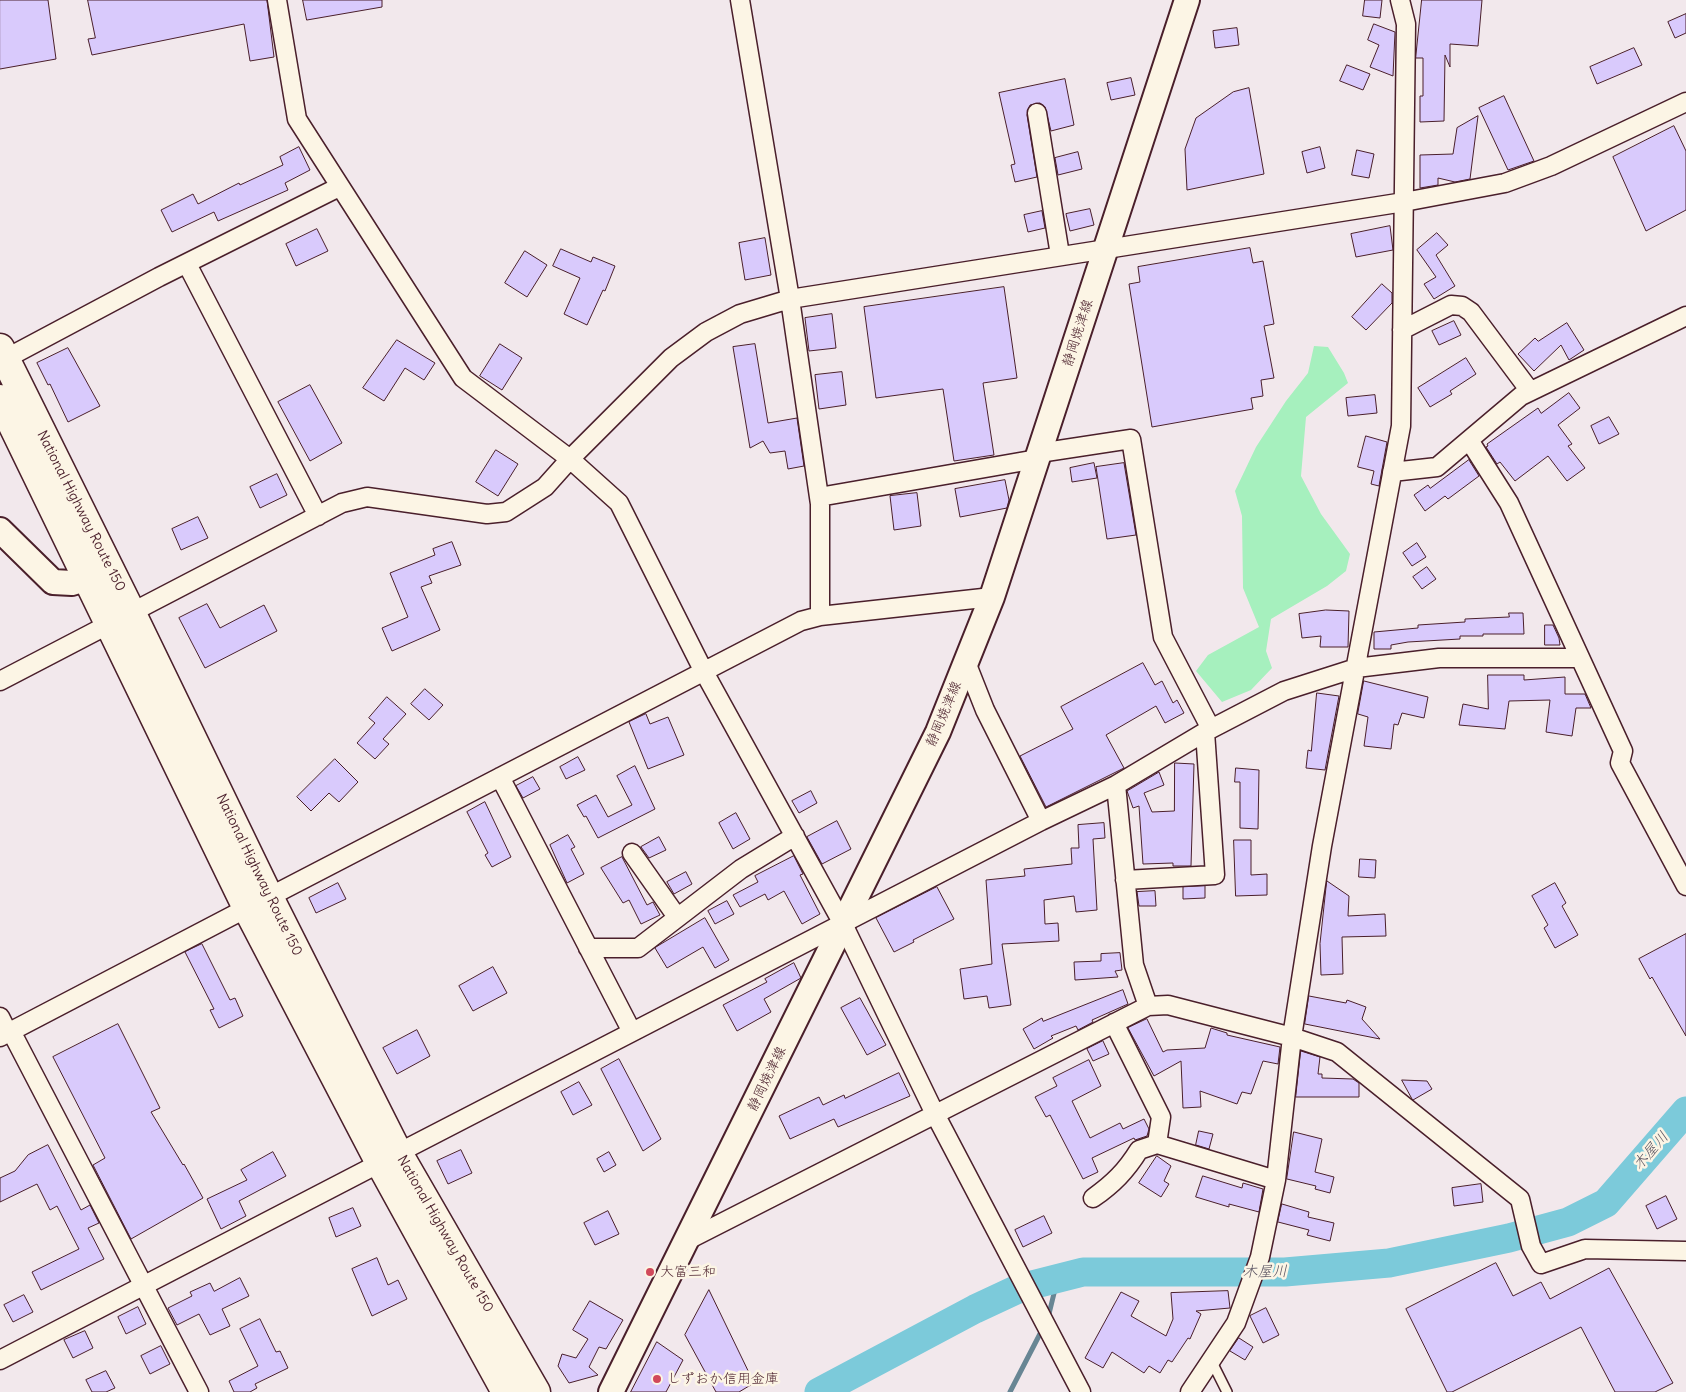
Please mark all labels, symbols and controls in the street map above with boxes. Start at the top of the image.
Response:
street label: 静岡焼津線 [1059,297,1097,369]
street label: National Highway Route 150 [33,428,129,594]
street label: 静岡焼津線 [923,679,965,749]
street label: National Highway Route 150 [212,791,306,959]
street label: 静岡焼津線 [744,1044,790,1114]
water label: 木屋川 [1629,1128,1673,1174]
street label: National Highway Route 150 [393,1153,497,1315]
water label: 木屋川 [1242,1263,1288,1281]
place label: 大富三和 [660,1264,716,1280]
marker: 大富三和 [644,1266,656,1278]
place label: しずおか信用金庫 [667,1371,779,1387]
marker: しずおか信用金庫 [651,1373,663,1385]

